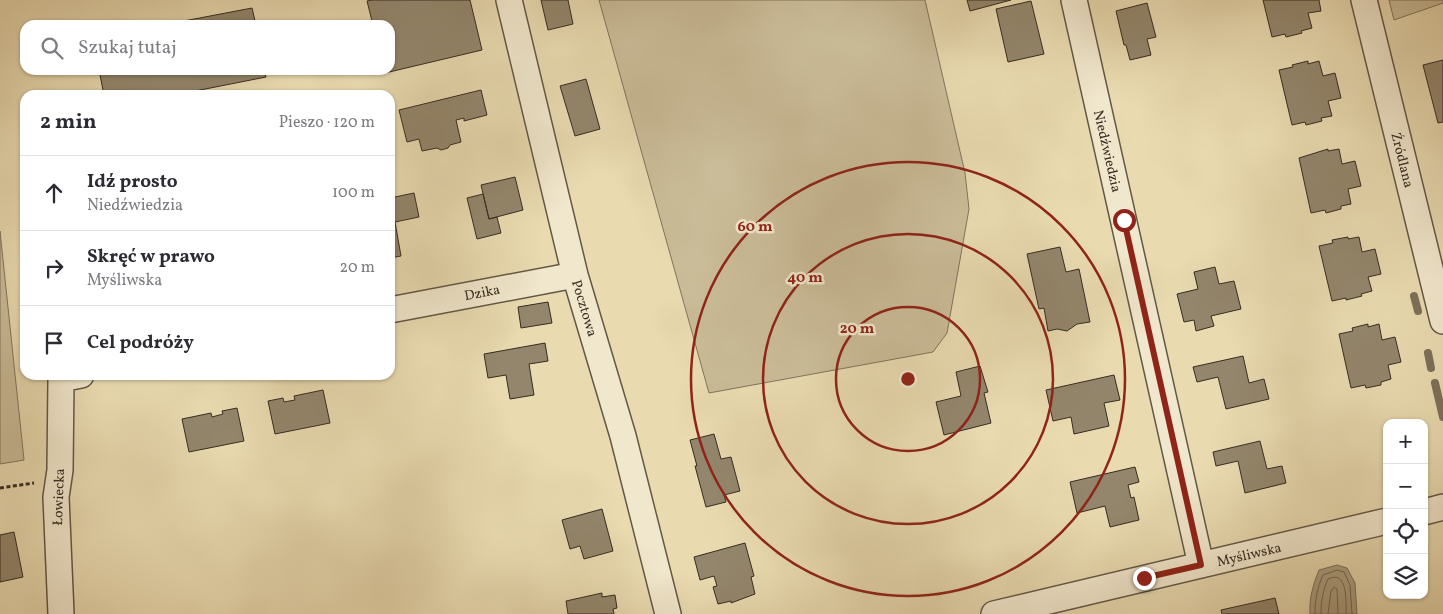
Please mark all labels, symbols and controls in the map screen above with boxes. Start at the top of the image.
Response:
search box [20,20,395,75]
icon: search [38,34,66,62]
text: Szukaj tutaj [78,35,177,61]
text: 2 min [40,108,97,137]
street label: Niedźwiedzia [1088,108,1125,194]
text: Pieszo · 120 m [279,112,375,134]
street label: Źródlana [1385,131,1418,190]
text: Idź prosto [87,169,178,195]
icon: ahead [40,179,68,207]
text: 100 m [332,182,375,204]
text: Niedźwiedzia [87,195,183,217]
route start [1113,209,1136,232]
text: 60 m [738,217,773,238]
text: Skręć w prawo [87,244,215,270]
icon: right [40,254,68,282]
text: 20 m [340,257,375,279]
text: 40 m [787,268,823,289]
text: Myśliwska [87,270,162,292]
street label: Pocztowa [566,278,601,339]
street label: Dzika [463,281,502,306]
text: 20 m [840,319,875,340]
icon: arrive [40,329,68,357]
text: Cel podróży [87,330,194,356]
centre of rings [899,370,917,388]
map controls [1383,419,1428,599]
button: + [1383,419,1428,464]
button: − [1383,464,1428,509]
street label: Łowiecka [49,468,70,526]
button: locate [1383,509,1428,554]
street label: Myśliwska [1215,539,1284,572]
button: layers [1383,554,1428,599]
route end [1133,567,1156,590]

